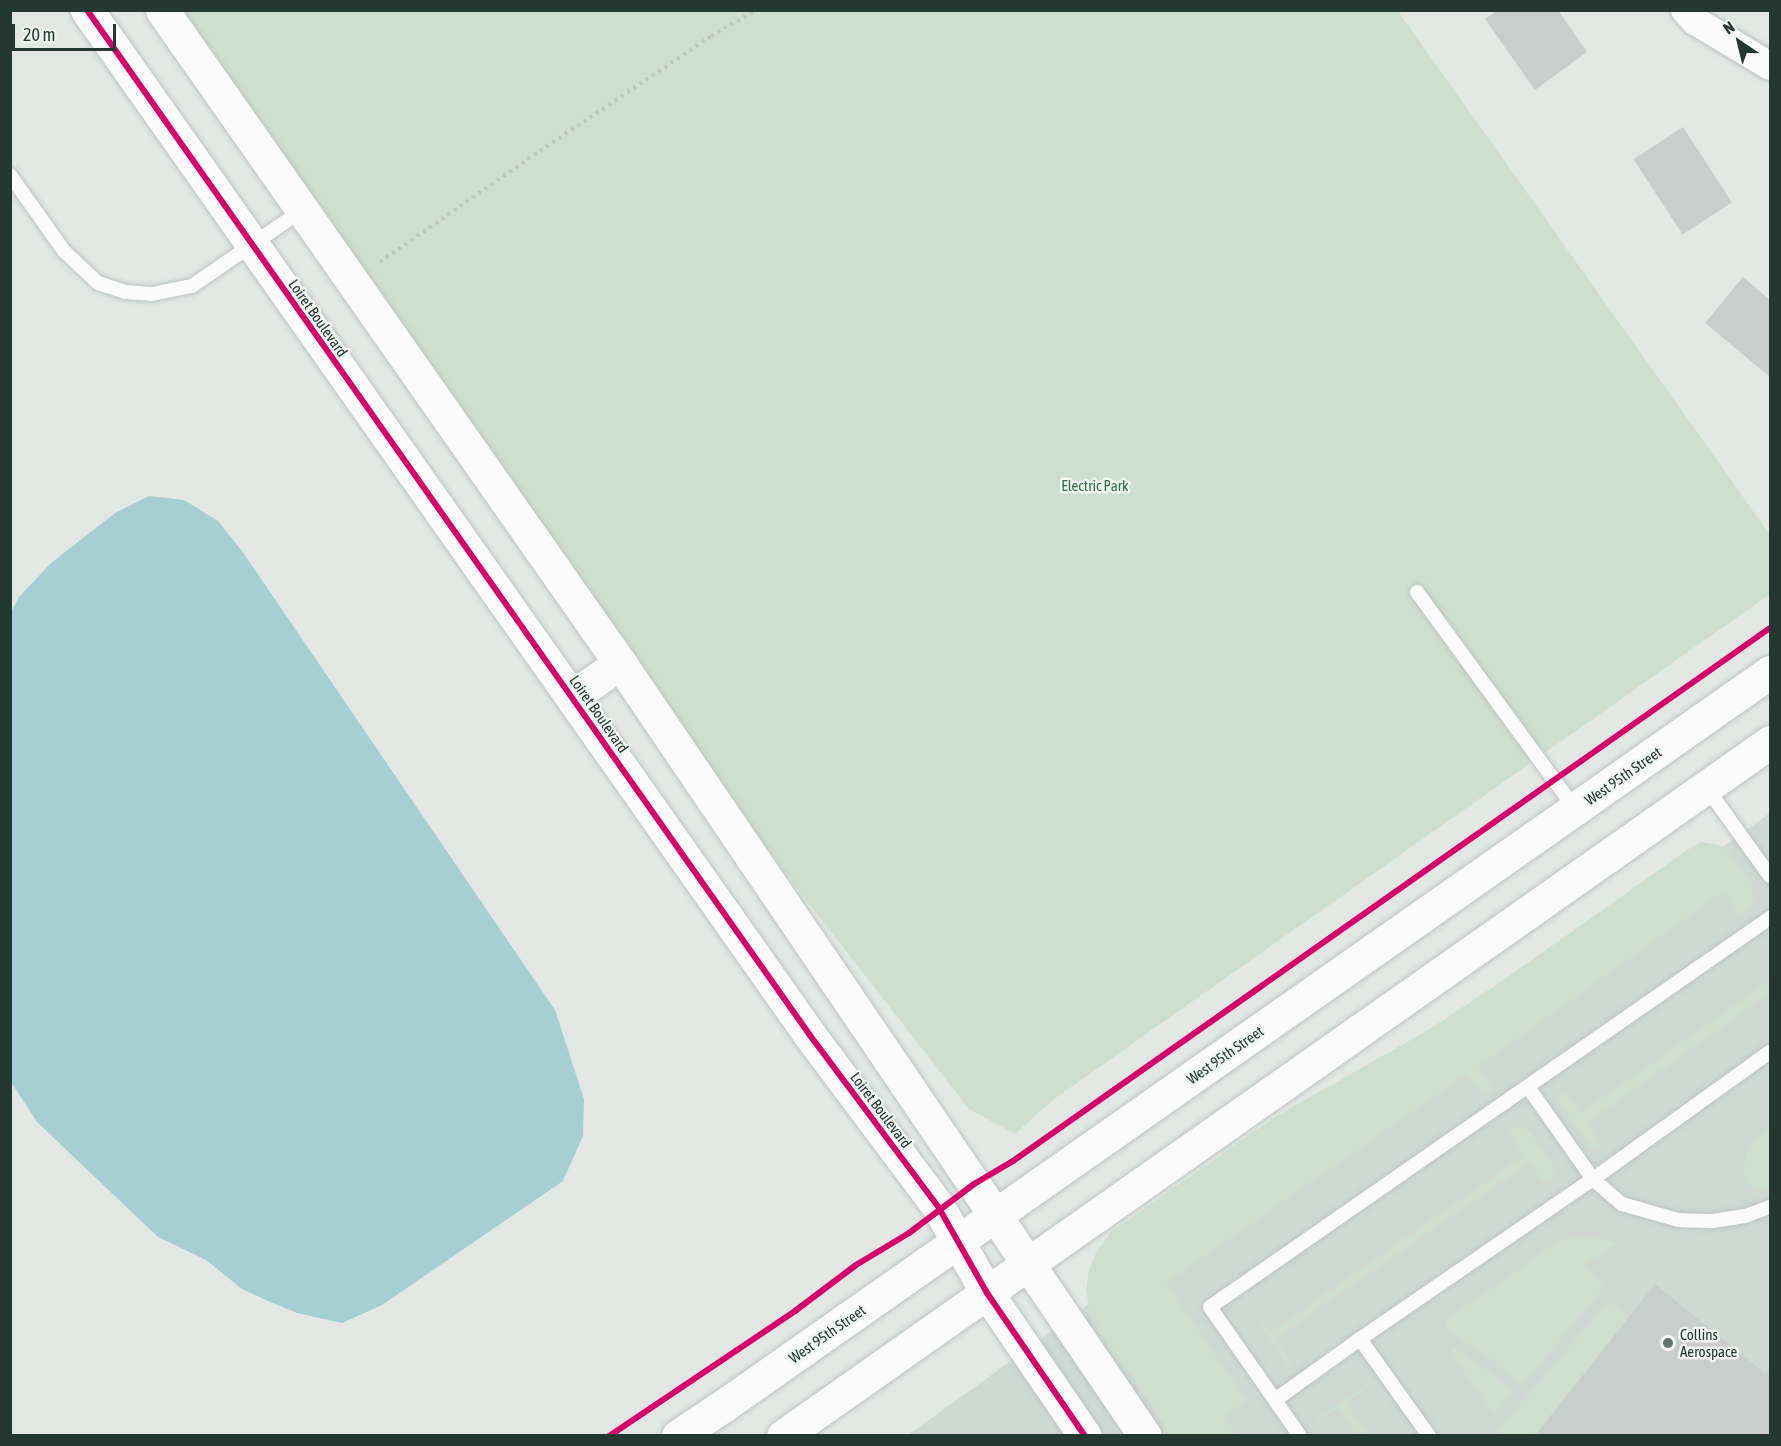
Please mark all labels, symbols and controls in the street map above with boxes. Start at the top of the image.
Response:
scale bar [15,12,118,50]
north arrow [1709,12,1769,72]
text: N [1720,17,1738,37]
text: 20 m [23,24,55,45]
street label: Loiret Boulevard [285,276,351,360]
park label: Electric Park [1061,477,1129,495]
street label: Loiret Boulevard [566,672,632,756]
street label: West 95th Street [1581,743,1665,809]
street label: West 95th Street [1183,1022,1267,1088]
street label: Loiret Boulevard [847,1069,915,1151]
street label: West 95th Street [785,1301,869,1367]
place label: Collins Aerospace [1680,1325,1737,1360]
marker: Collins Aerospace [1661,1336,1675,1350]

